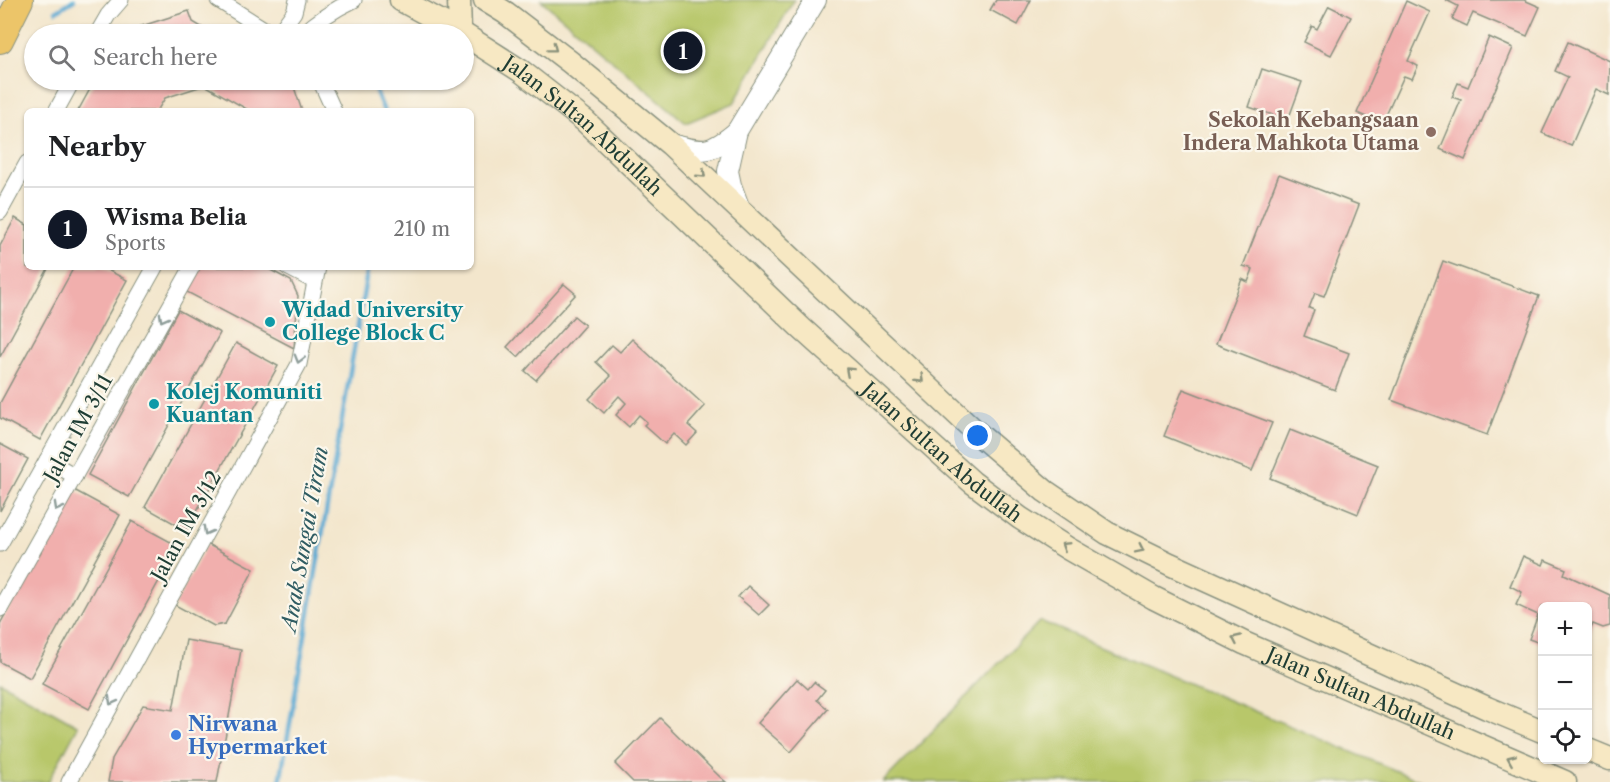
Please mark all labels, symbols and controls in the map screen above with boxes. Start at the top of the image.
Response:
search box [24,24,474,90]
pin: 1 [664,28,702,74]
icon: search [45,41,78,74]
one-way arrow [546,41,557,52]
text: Search here [93,44,218,71]
street label: Jalan Sultan Abdullah [496,49,668,201]
place label: Sekolah Kebangsaan Indera Mahkota Utama [1183,108,1419,155]
marker: Sekolah Kebangsaan Indera Mahkota Utama [1424,125,1438,139]
text: Nearby [48,131,146,163]
one-way arrow [695,167,706,178]
text: Wisma Belia [105,204,247,231]
text: 1 [63,217,72,241]
text: 210 m [393,217,450,241]
text: Sports [105,231,166,255]
place label: Widad University College Block C [281,298,464,345]
one-way arrow [159,312,170,322]
marker: Widad University College Block C [263,315,277,329]
one-way arrow [294,353,306,364]
one-way arrow [845,367,855,378]
street label: Jalan IM 3/11 [37,369,118,489]
one-way arrow [913,372,924,383]
street label: Jalan Sultan Abdullah [855,375,1027,528]
place label: Kolej Komuniti Kuantan [166,380,322,427]
marker: Kolej Komuniti Kuantan [147,397,161,411]
your location [963,421,992,450]
water label: Anak Sungai Tiram [275,444,333,636]
street label: Jalan IM 3/12 [144,467,226,588]
one-way arrow [54,500,65,511]
one-way arrow [203,525,215,535]
one-way arrow [1061,542,1071,554]
one-way arrow [1134,542,1145,554]
map controls [1538,602,1592,764]
button: + [1538,602,1592,656]
one-way arrow [1231,635,1242,647]
street label: Jalan Sultan Abdullah [1260,641,1459,745]
button: − [1538,656,1592,710]
one-way arrow [108,695,119,705]
button: locate [1538,710,1592,764]
place label: Nirwana Hypermarket [188,712,327,759]
marker: Nirwana Hypermarket [169,728,183,742]
one-way arrow [1506,754,1517,766]

